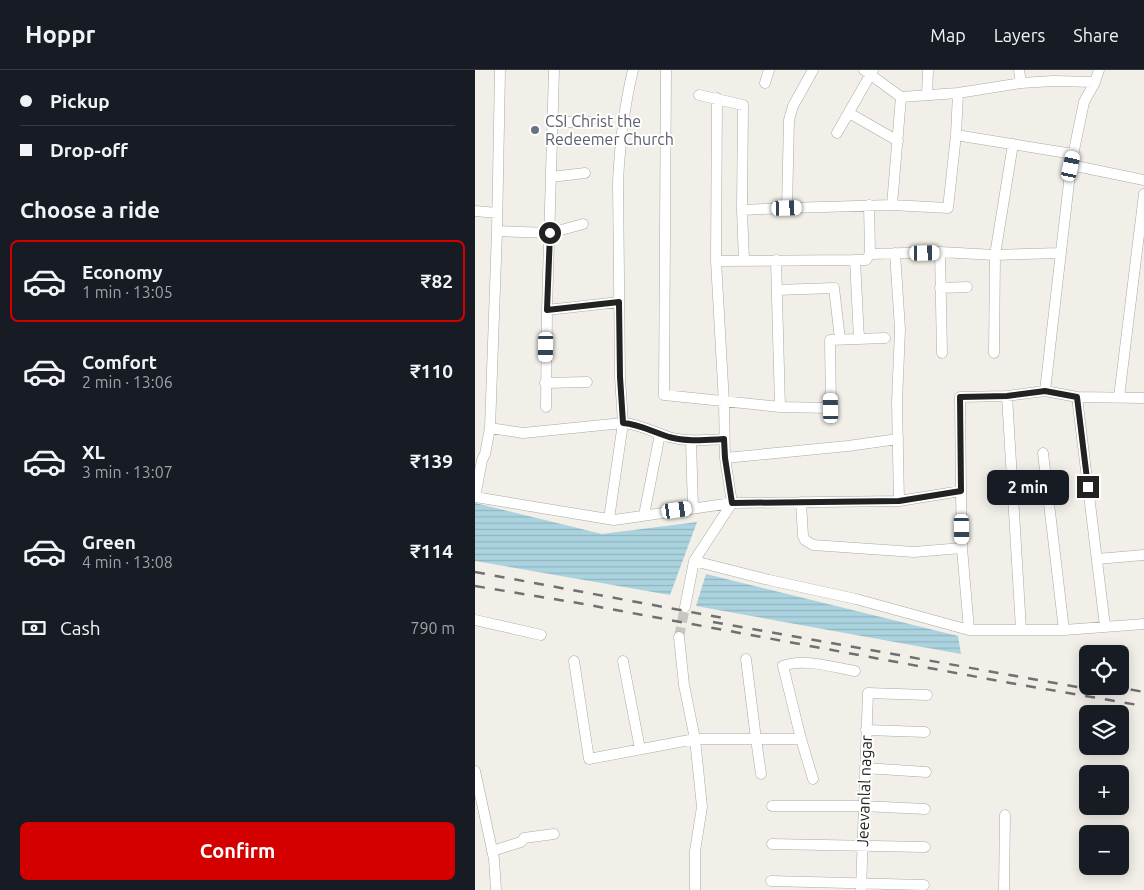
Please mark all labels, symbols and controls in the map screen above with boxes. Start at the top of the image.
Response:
text: Hoppr [25,21,95,48]
text: Map [930,25,966,45]
text: Layers [994,25,1045,45]
text: Share [1073,25,1119,45]
text: Pickup [50,90,110,112]
place label: CSI Christ the Redeemer Church [545,112,674,148]
marker: CSI Christ the Redeemer Church [529,124,541,136]
text: Drop-off [50,139,128,161]
car [1060,150,1081,182]
text: Choose a ride [20,197,160,222]
car [771,200,802,216]
route start [539,222,561,244]
car [909,245,940,261]
icon: car [22,259,67,304]
text: Economy [82,261,163,283]
text: ₹82 [421,270,453,292]
text: 1 min · 13:05 [82,283,173,301]
car [538,332,553,362]
icon: car [22,349,67,394]
text: Comfort [82,351,157,373]
text: ₹110 [410,360,453,382]
text: 2 min · 13:06 [82,373,173,391]
car [823,393,838,423]
icon: car [22,439,67,484]
text: XL [82,441,105,463]
text: ₹139 [410,450,453,472]
text: 3 min · 13:07 [82,463,173,481]
callout: 2 min [988,470,1071,504]
route end [1077,476,1099,498]
text: 2 min [1008,478,1048,496]
car [661,500,692,520]
car [954,514,969,544]
icon: car [22,529,67,574]
text: Green [82,531,136,553]
text: ₹114 [410,540,453,562]
text: 4 min · 13:08 [82,553,173,571]
icon: cash [20,614,48,642]
text: Cash [60,617,101,639]
text: 790 m [410,619,455,637]
map controls [1079,645,1129,875]
button: locate [1079,645,1129,695]
button: layers [1079,705,1129,755]
street label: Jeevanlal nagar [853,735,875,847]
button: + [1079,765,1129,815]
button: Confirm [20,822,455,880]
button: − [1079,825,1129,875]

